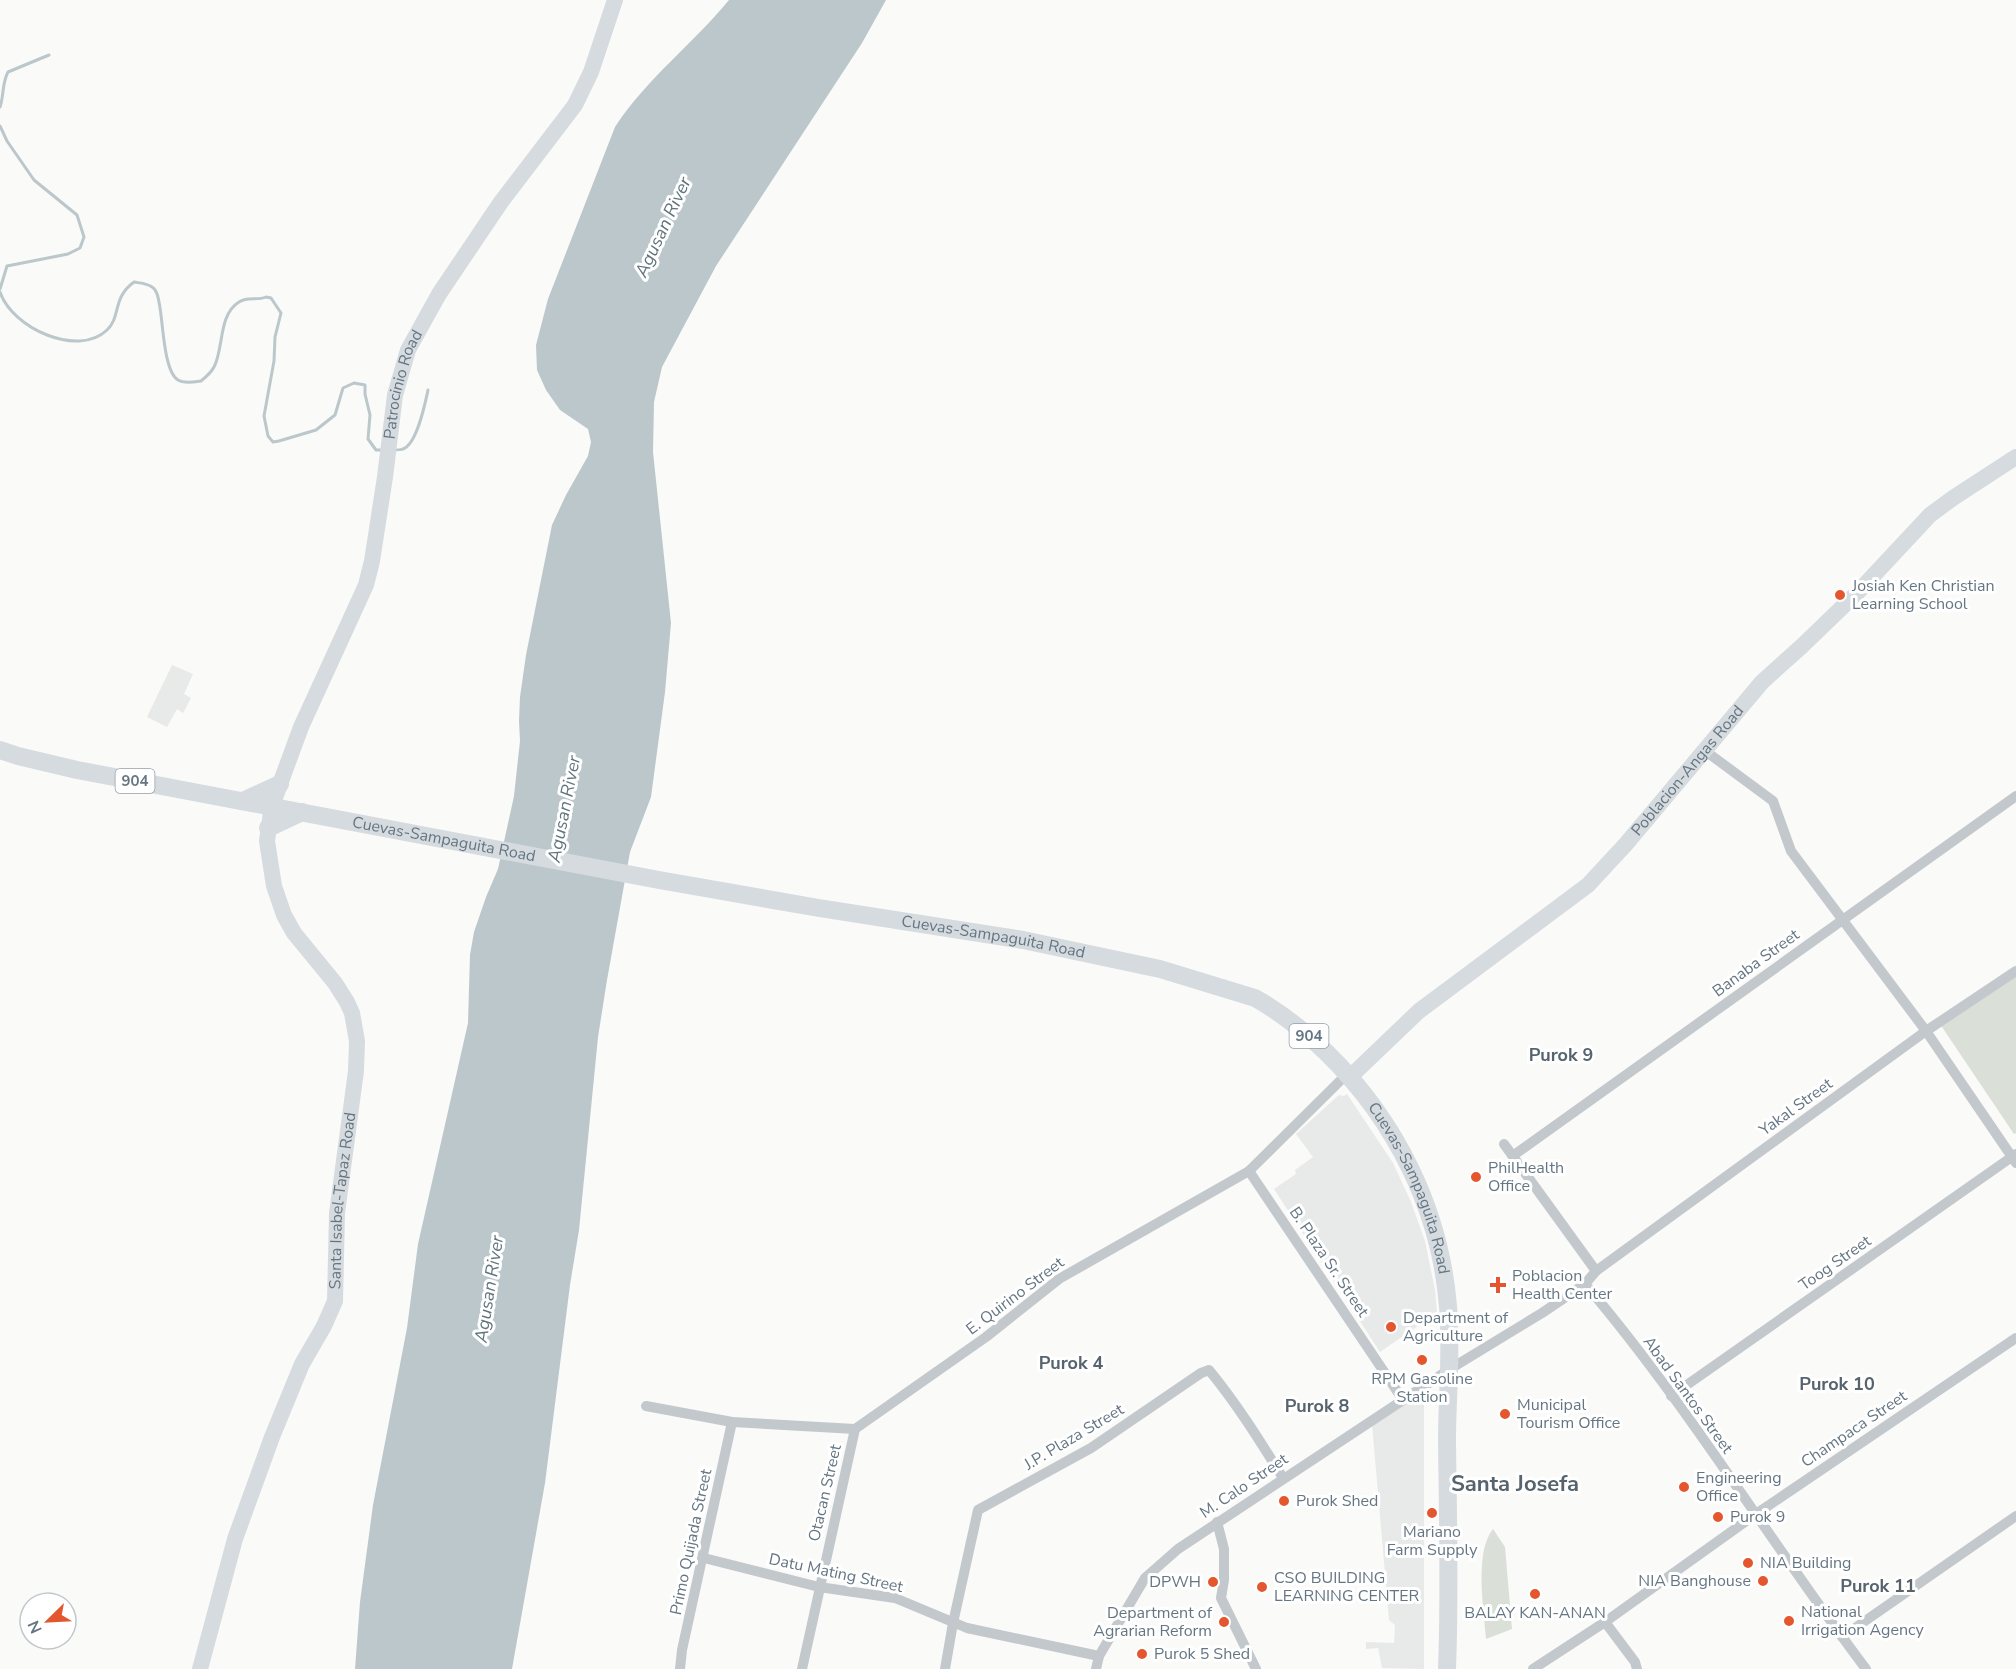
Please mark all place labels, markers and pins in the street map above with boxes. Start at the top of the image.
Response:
place label: Josiah Ken Christian Learning School [1851,575,1995,615]
marker: Josiah Ken Christian Learning School [1833,588,1847,602]
place label: PhilHealth Office [1488,1157,1564,1197]
marker: PhilHealth Office [1469,1170,1483,1184]
place label: Poblacion Health Center [1512,1265,1612,1305]
marker: Poblacion Health Center [1489,1276,1507,1294]
place label: Department of Agriculture [1403,1307,1509,1347]
marker: Department of Agriculture [1384,1320,1398,1334]
marker: RPM Gasoline Station [1415,1353,1429,1367]
place label: RPM Gasoline Station [1371,1368,1473,1408]
place label: Municipal Tourism Office [1517,1394,1620,1434]
marker: Municipal Tourism Office [1498,1407,1512,1421]
place label: Engineering Office [1696,1467,1782,1507]
marker: Engineering Office [1677,1480,1691,1494]
place label: Purok Shed [1296,1490,1378,1512]
marker: Purok Shed [1277,1494,1291,1508]
marker: Mariano Farm Supply [1425,1506,1439,1520]
place label: Purok 9 [1730,1506,1785,1528]
marker: Purok 9 [1711,1510,1725,1524]
place label: Mariano Farm Supply [1387,1521,1478,1561]
place label: NIA Building [1760,1552,1851,1574]
marker: NIA Building [1741,1556,1755,1570]
place label: CSO BUILDING LEARNING CENTER [1274,1567,1420,1607]
place label: NIA Banghouse [1638,1570,1751,1592]
place label: DPWH [1149,1571,1201,1593]
marker: NIA Banghouse [1756,1574,1770,1588]
marker: DPWH [1206,1575,1220,1589]
marker: CSO BUILDING LEARNING CENTER [1255,1580,1269,1594]
marker: BALAY KAN-ANAN [1528,1587,1542,1601]
place label: National Irrigation Agency [1801,1601,1925,1641]
place label: Department of Agrarian Reform [1093,1602,1213,1642]
place label: BALAY KAN-ANAN [1464,1602,1606,1624]
marker: National Irrigation Agency [1782,1614,1796,1628]
marker: Department of Agrarian Reform [1217,1615,1231,1629]
place label: Purok 5 Shed [1154,1643,1250,1665]
marker: Purok 5 Shed [1135,1647,1149,1661]

